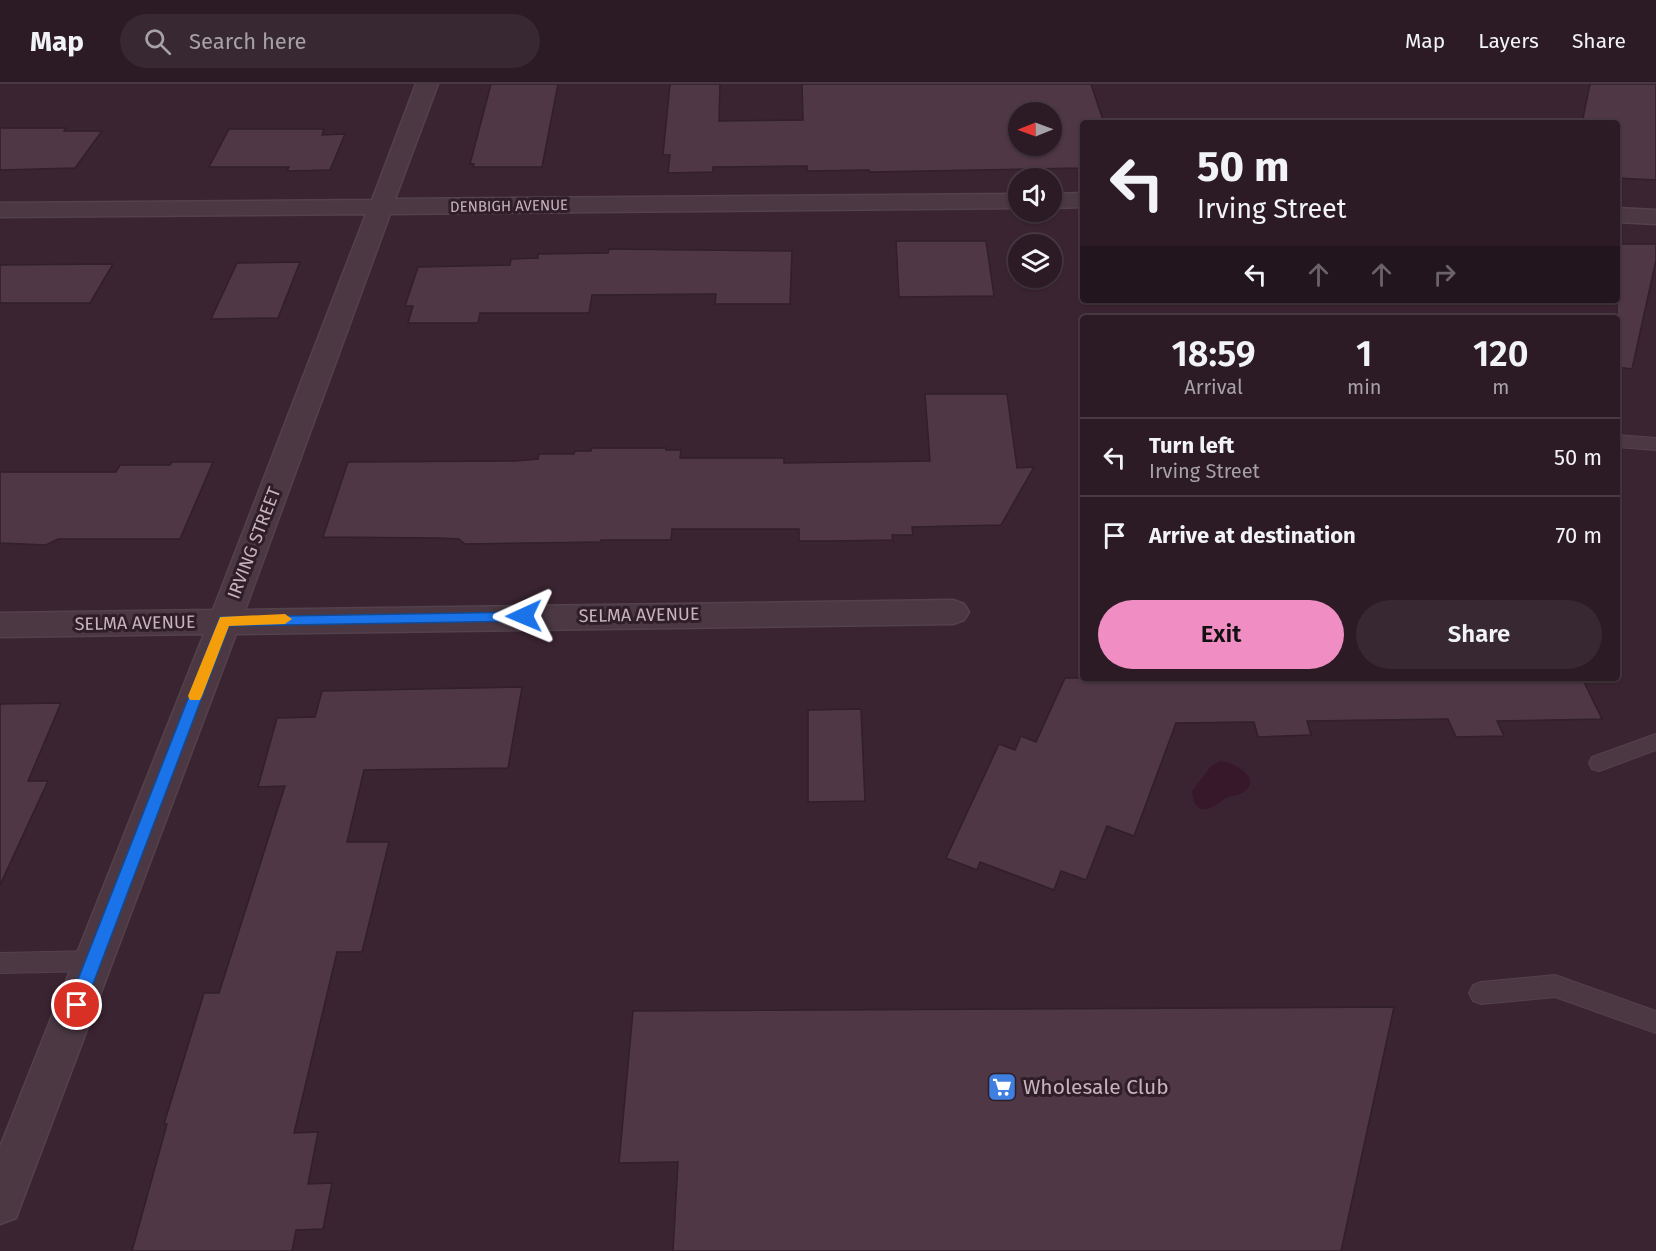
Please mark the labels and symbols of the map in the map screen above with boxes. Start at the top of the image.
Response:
north arrow [1008,102,1062,156]
street label: DENBIGH AVENUE [450,196,568,216]
street label: IRVING STREET [223,483,286,602]
position arrow [492,584,556,648]
street label: SELMA AVENUE [578,603,700,627]
street label: SELMA AVENUE [74,611,196,635]
pin [51,979,102,1030]
supermarket icon: Wholesale Club [986,1071,1018,1103]
place label: Wholesale Club [1023,1074,1169,1100]

